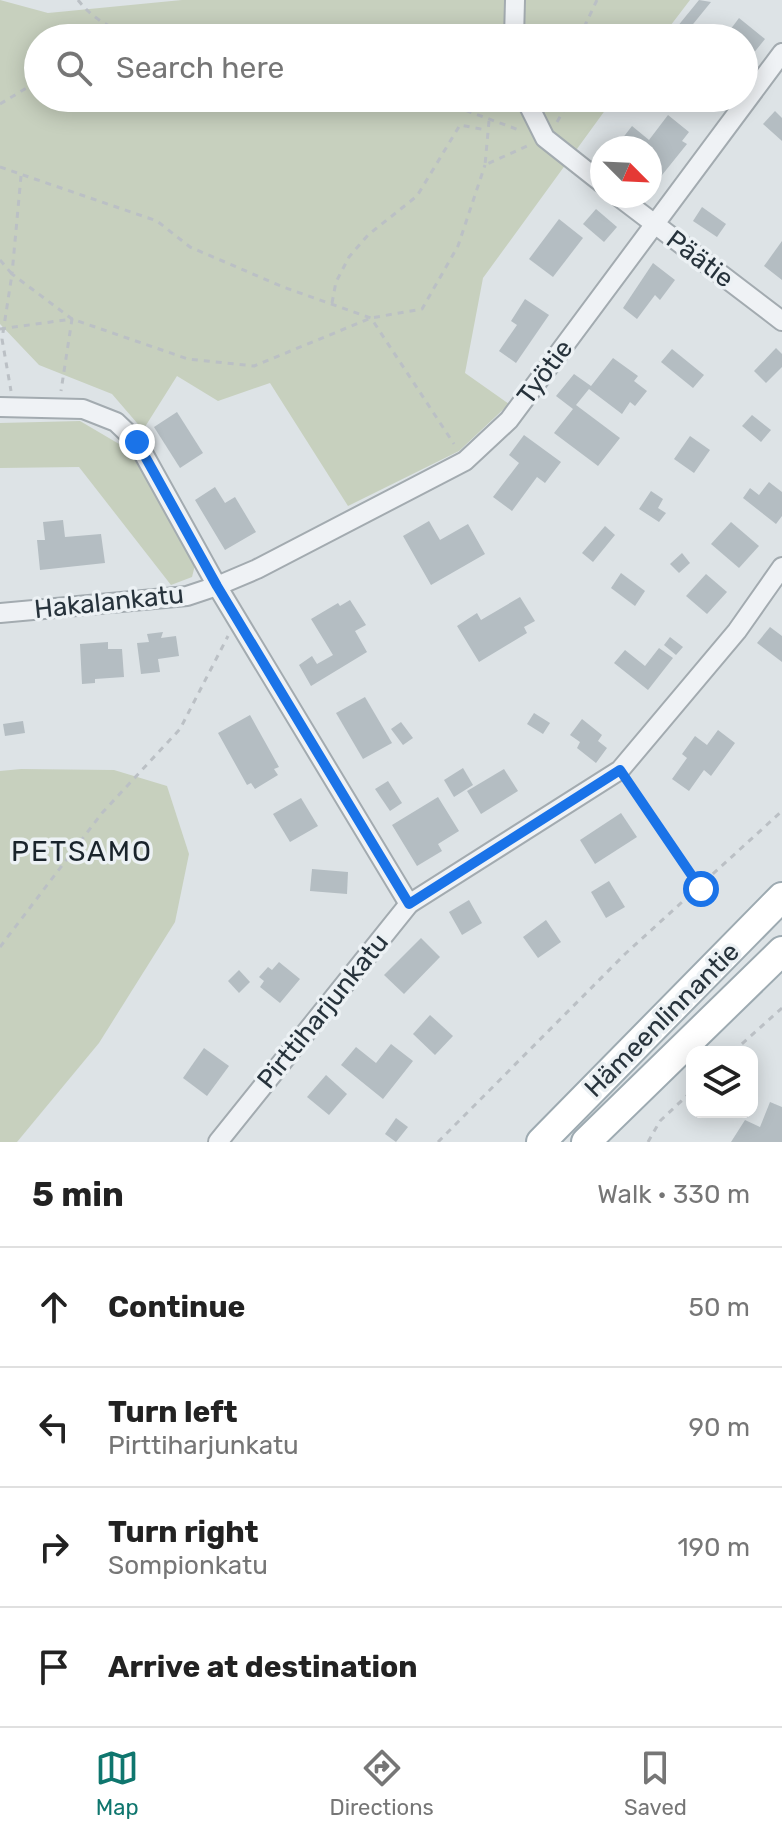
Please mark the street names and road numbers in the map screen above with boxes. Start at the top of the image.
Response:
street label: Päätie [660,224,740,294]
street label: Työtie [511,334,579,410]
street label: Hakalankatu [33,579,185,625]
street label: Pirttiharjunkatu [251,927,395,1095]
street label: Hämeenlinnantie [578,936,746,1104]

